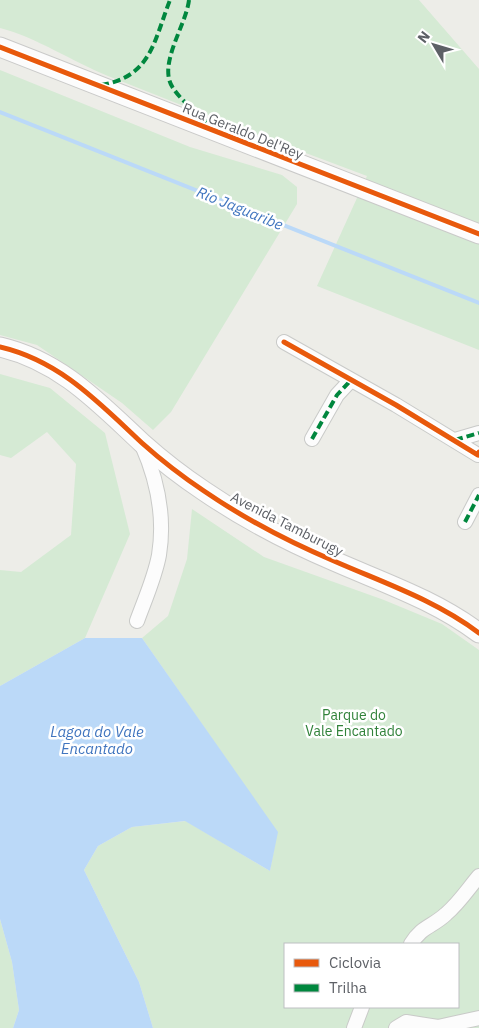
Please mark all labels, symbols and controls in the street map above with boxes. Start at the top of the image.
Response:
north arrow [409,20,459,70]
text: N [414,27,434,47]
street label: Rua Geraldo Del'Rey [180,99,306,163]
water label: Rio Jaguaribe [194,182,286,234]
street label: Avenida Tamburugy [228,488,346,560]
park label: Parque do Vale Encantado [305,706,403,740]
water label: Lagoa do Vale Encantado [50,722,144,758]
legend [284,943,459,1008]
text: Ciclovia [329,953,381,972]
text: Trilha [329,978,367,997]

